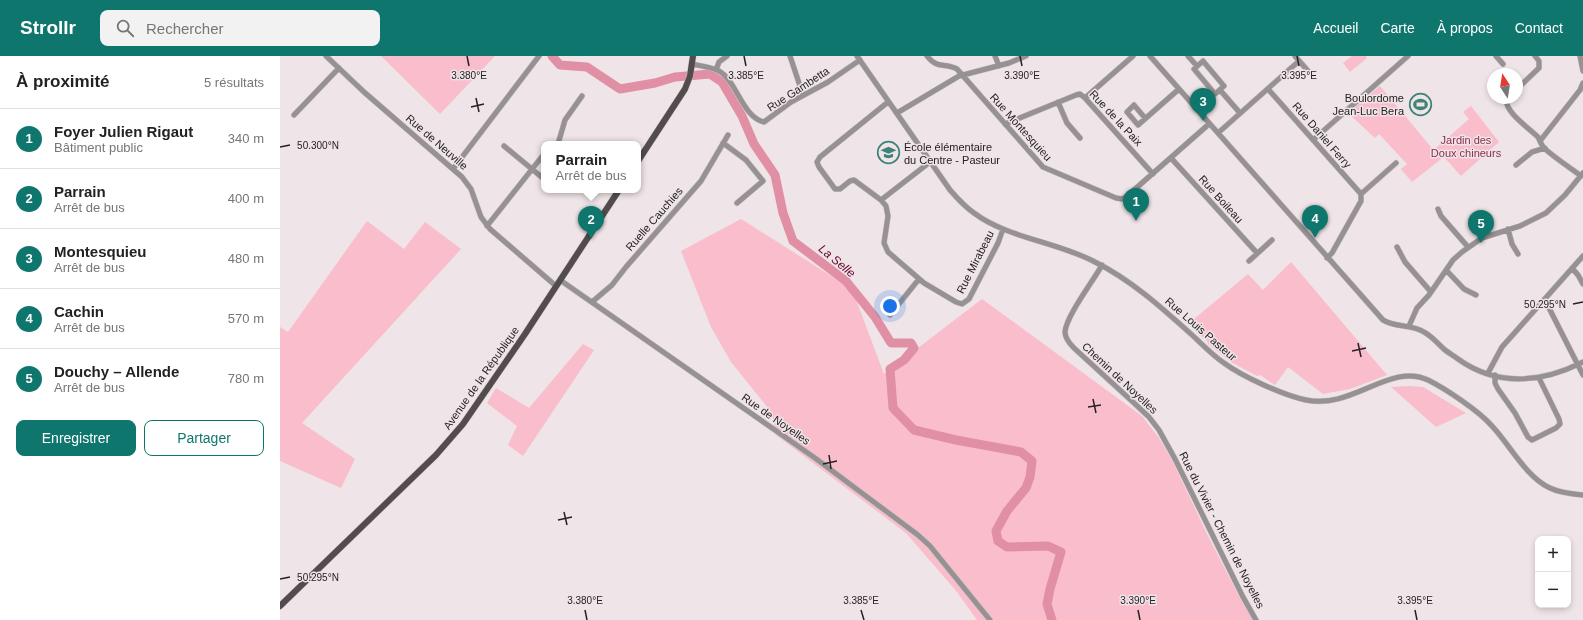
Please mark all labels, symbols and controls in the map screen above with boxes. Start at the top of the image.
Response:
search box [100,10,380,46]
text: Strollr [20,17,76,38]
icon: search [114,17,136,39]
text: Rechercher [146,20,224,37]
text: Accueil [1313,20,1358,36]
text: Carte [1380,20,1415,36]
text: À propos [1437,20,1493,36]
text: Contact [1515,20,1563,36]
street label: Rue Gambetta [765,64,832,114]
north arrow [1487,68,1523,104]
text: 3.380°E [451,70,487,81]
text: 3.385°E [728,70,764,81]
text: 3.390°E [1004,70,1040,81]
text: 3.395°E [1281,70,1317,81]
text: À proximité [16,72,110,91]
text: 5 résultats [204,75,264,90]
street label: Rue de la Paix [1087,88,1145,149]
pin: 3 [1190,88,1216,121]
street label: Rue Montesquieu [988,91,1054,163]
sports icon: Boulordome Jean-Luc Bera [1407,91,1433,117]
place label: Boulordome Jean-Luc Bera [1332,92,1405,117]
street label: Rue Daniel Ferry [1290,100,1354,171]
street label: Rue de Neuville [404,112,470,172]
text: Foyer Julien Rigaut [54,123,193,140]
text: 1 [25,131,33,146]
text: 340 m [228,131,264,146]
park label: Jardin des Doux chineurs [1431,134,1502,159]
text: Bâtiment public [54,140,143,155]
text: 50.300°N [297,140,339,151]
school or university icon: École élémentaire du Centre - Pasteur [875,140,901,166]
popup [541,141,641,193]
place label: École élémentaire du Centre - Pasteur [904,141,1000,166]
text: Parrain [556,151,607,168]
text: Arrêt de bus [556,168,626,183]
street label: Rue Boileau [1196,173,1246,225]
text: Parrain [54,183,106,200]
street label: Ruelle Cauchies [623,184,685,253]
pin: 1 [1123,188,1149,221]
text: 2 [25,191,33,206]
text: 400 m [228,191,264,206]
text: Arrêt de bus [54,200,125,215]
pin: 4 [1302,205,1328,238]
pin: 2 [578,206,604,239]
pin: 5 [1468,210,1494,243]
street label: Rue Mirabeau [954,228,996,296]
water label: La Selle [816,242,858,281]
text: Montesquieu [54,243,147,260]
text: 3 [25,251,33,266]
text: 480 m [228,251,264,266]
text: Arrêt de bus [54,260,125,275]
street label: Rue Louis Pasteur [1163,295,1239,363]
your location [880,296,900,316]
text: 50.295°N [1524,299,1566,310]
text: Cachin [54,303,104,320]
text: 4 [25,311,33,326]
text: 570 m [228,311,264,326]
text: Arrêt de bus [54,320,125,335]
street label: Avenue de la République [441,324,521,432]
street label: Chemin de Noyelles [1080,340,1160,416]
text: Douchy – Allende [54,363,179,380]
text: 5 [25,371,33,386]
text: 780 m [228,371,264,386]
text: Arrêt de bus [54,380,125,395]
street label: Rue de Noyelles [739,391,813,447]
button: Enregistrer [16,420,136,456]
button: Partager [144,420,264,456]
street label: Rue du Vivier - Chemin de Noyelles [1177,450,1267,611]
map controls [1535,536,1571,608]
button: + [1535,536,1571,572]
text: 50.295°N [297,572,339,583]
button: − [1535,572,1571,608]
text: 3.380°E [567,595,603,606]
text: 3.385°E [843,595,879,606]
text: 3.390°E [1120,595,1156,606]
text: 3.395°E [1397,595,1433,606]

